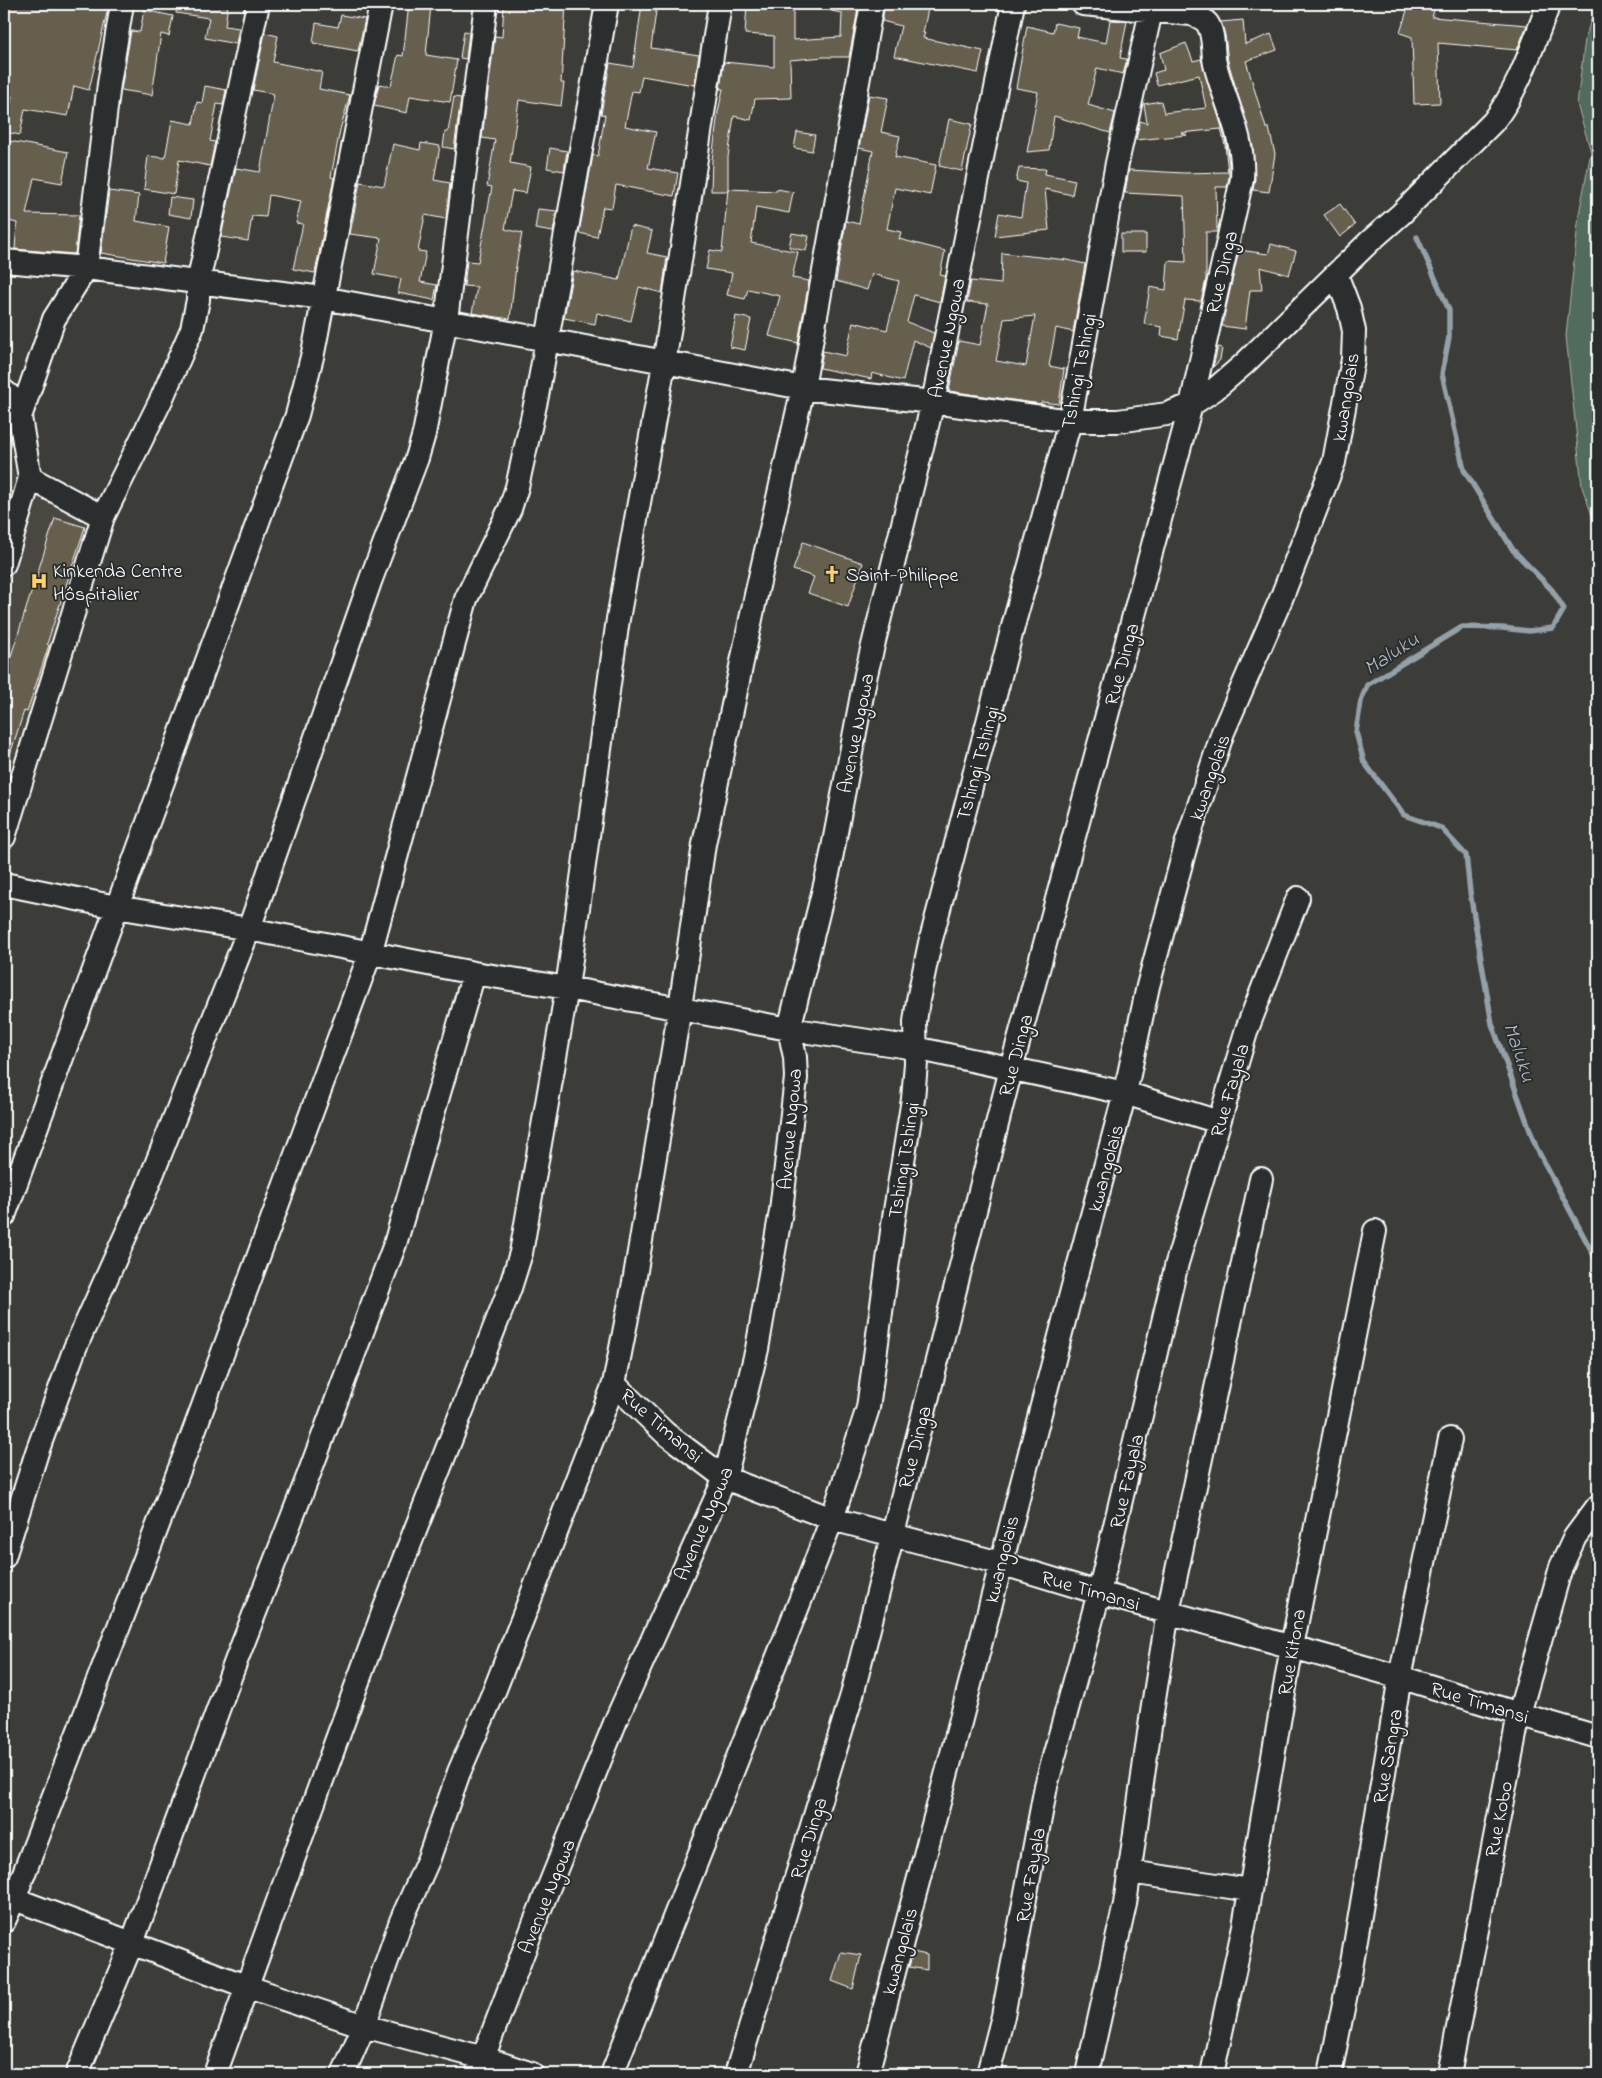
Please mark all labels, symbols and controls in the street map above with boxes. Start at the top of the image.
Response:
street label: Rue Dinga [1200,228,1248,317]
street label: Avenue Ngowa [923,276,975,401]
street label: Tshingi Tshingi [1055,311,1107,432]
street label: kwangolais [1326,351,1370,444]
place label: Kinkenda Centre Hôspitalier [53,558,182,610]
place label: Saint-Philippe [846,562,959,591]
church icon: Saint-Philippe [822,564,842,584]
hospital icon: Kinkenda Centre Hôspitalier [29,571,49,591]
street label: Rue Dinga [1098,620,1149,709]
water label: Maluku [1358,626,1426,684]
street label: Avenue Ngowa [832,671,884,796]
street label: Tshingi Tshingi [950,703,1010,824]
street label: kwangolais [1183,731,1241,825]
street label: Rue Dinga [992,1011,1043,1100]
water label: Maluku [1494,1019,1542,1086]
street label: Rue Fayala [1204,1040,1259,1141]
street label: Avenue Ngowa [772,1067,812,1191]
street label: Tshingi Tshingi [882,1100,930,1221]
street label: kwangolais [1082,1122,1134,1216]
street label: Rue Timansi [613,1383,708,1471]
street label: Rue Dinga [892,1403,942,1492]
street label: Rue Fayala [1103,1431,1153,1532]
street label: Avenue Ngowa [668,1462,743,1586]
street label: kwangolais [979,1513,1029,1607]
street label: Rue Timansi [1038,1564,1143,1620]
street label: Rue Kitona [1272,1607,1315,1698]
street label: Rue Timansi [1427,1676,1532,1733]
street label: Rue Sangra [1367,1707,1413,1806]
street label: Rue Kobo [1479,1779,1522,1860]
street label: Rue Dinga [784,1794,838,1884]
street label: Rue Fayala [1010,1826,1055,1925]
street label: Avenue Ngowa [512,1835,585,1959]
street label: kwangolais [876,1905,928,1999]

